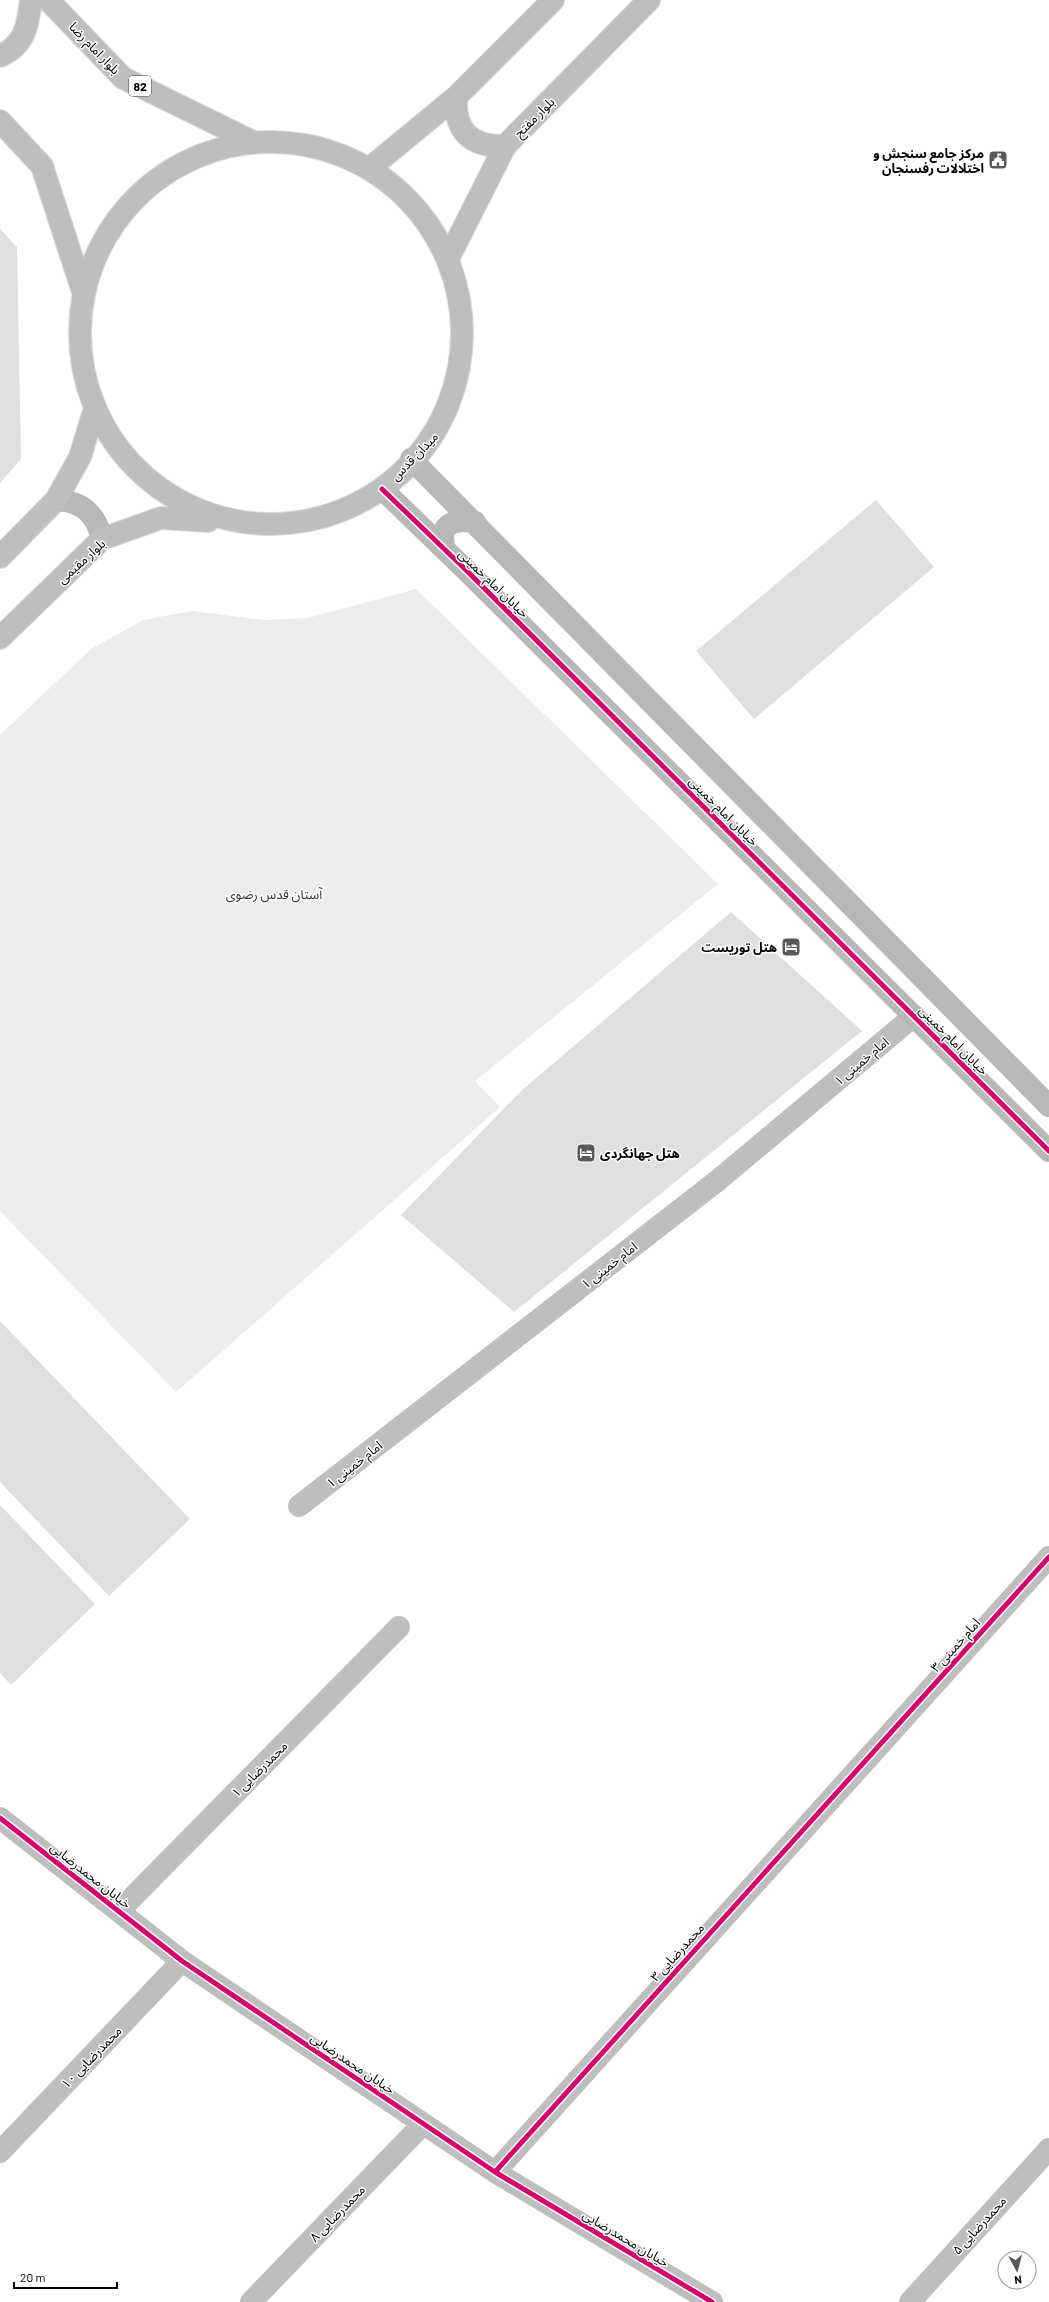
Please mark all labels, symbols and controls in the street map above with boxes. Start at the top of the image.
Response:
street label: بلوار امام رضا [65,19,124,79]
road number: 82 [129,76,151,96]
street label: بلوار مفتح [510,93,560,143]
place label: مرکز جامع سنجش و اختلالات رفسنجان [873,145,984,176]
public building icon: مرکز جامع سنجش و اختلالات رفسنجان [987,149,1009,171]
street label: میدان قدس [387,428,442,484]
street label: بلوار مقیمی [54,535,109,587]
street label: خیابان امام خمینی [454,545,533,622]
street label: خیابان امام خمینی [685,773,762,851]
park label: آستان قدس رضوی [226,886,323,903]
hotel icon: هتل توریست [780,936,802,958]
place label: هتل توریست [701,939,777,955]
street label: خیابان امام خمینی [915,1002,992,1080]
street label: امام خمینی ۱ [830,1033,893,1090]
hotel icon: هتل جهانگردی [575,1142,597,1164]
place label: هتل جهانگردی [600,1145,680,1161]
street label: امام خمینی ۱ [578,1238,641,1293]
street label: امام خمینی ۱ [323,1437,386,1492]
street label: امام خمینی ۳ [927,1615,985,1676]
street label: محمدرضایی ۱ [228,1737,291,1801]
street label: خیابان محمدرضایی [47,1839,135,1912]
street label: محمدرضایی ۳ [647,1919,708,1985]
street label: محمدرضایی ۱۰ [57,2022,126,2092]
street label: خیابان محمدرضایی [307,2029,398,2098]
street label: محمدرضایی ۸ [306,2181,369,2245]
street label: محمدرضایی ۵ [949,2192,1010,2258]
street label: خیابان محمدرضایی [579,2206,672,2271]
north arrow [997,2250,1037,2290]
scale bar [14,2264,117,2290]
text: 20 m [20,2270,46,2284]
text: N [1014,2274,1023,2287]

